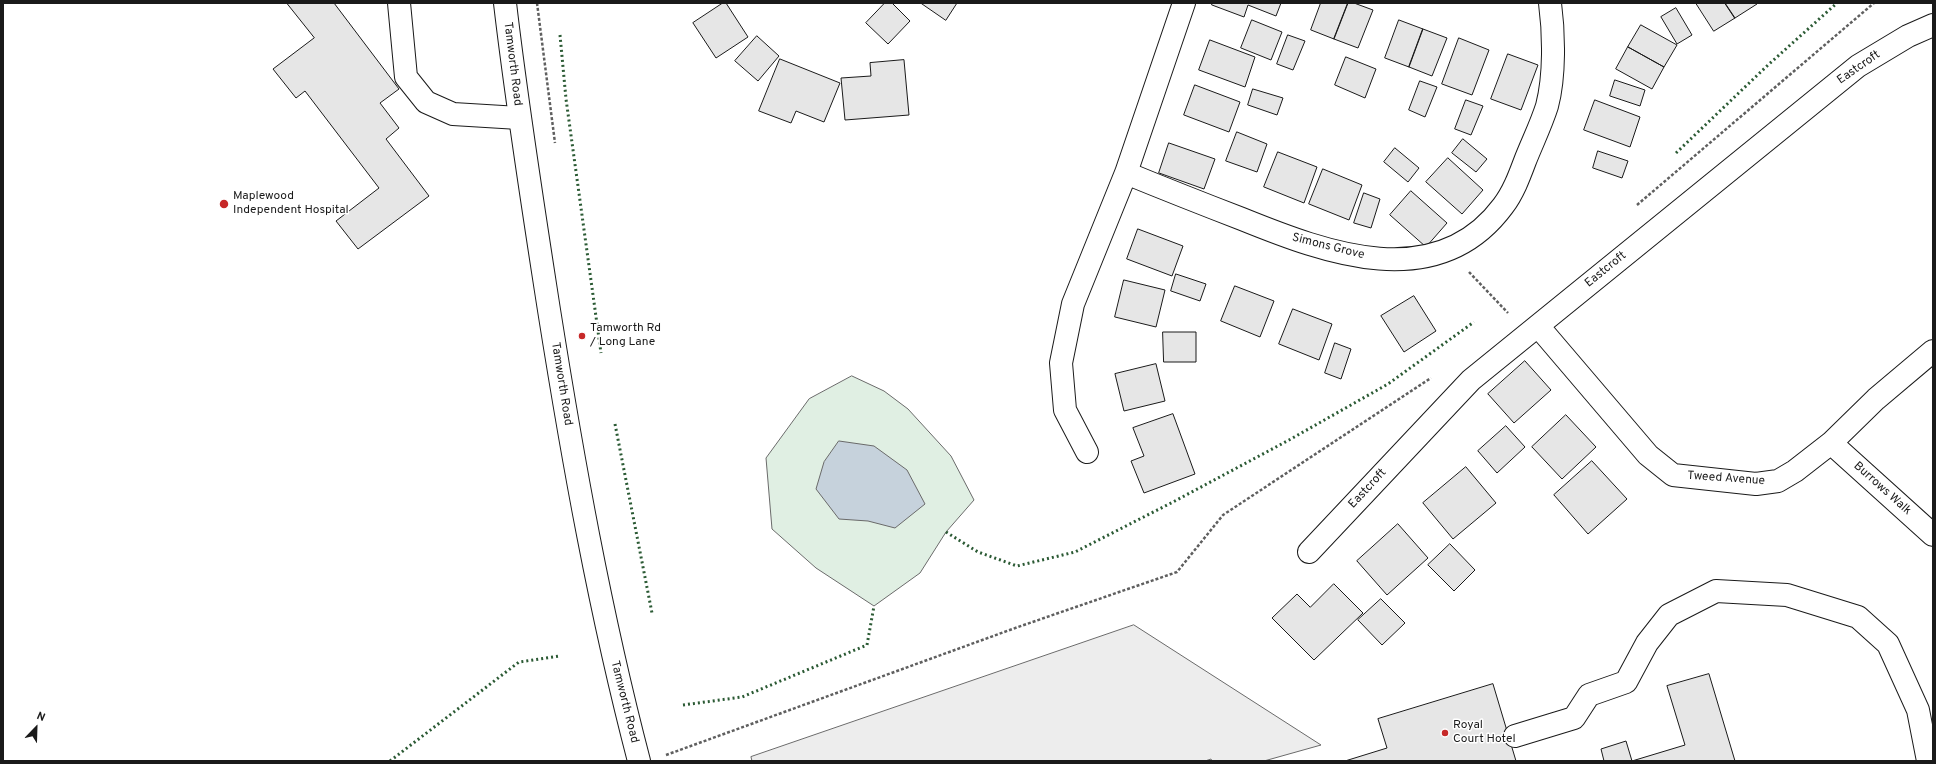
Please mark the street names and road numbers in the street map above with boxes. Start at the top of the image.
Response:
street label: Tamworth Road [500,21,524,107]
street label: Eastcroft [1835,48,1883,88]
street label: Simons Grove [1290,231,1366,263]
street label: Eastcroft [1582,249,1630,291]
street label: Tamworth Road [547,341,575,427]
street label: Burrows Walk [1850,459,1914,519]
street label: Eastcroft [1346,466,1390,512]
street label: Tweed Avenue [1687,469,1765,489]
street label: Tamworth Road [607,659,641,745]

